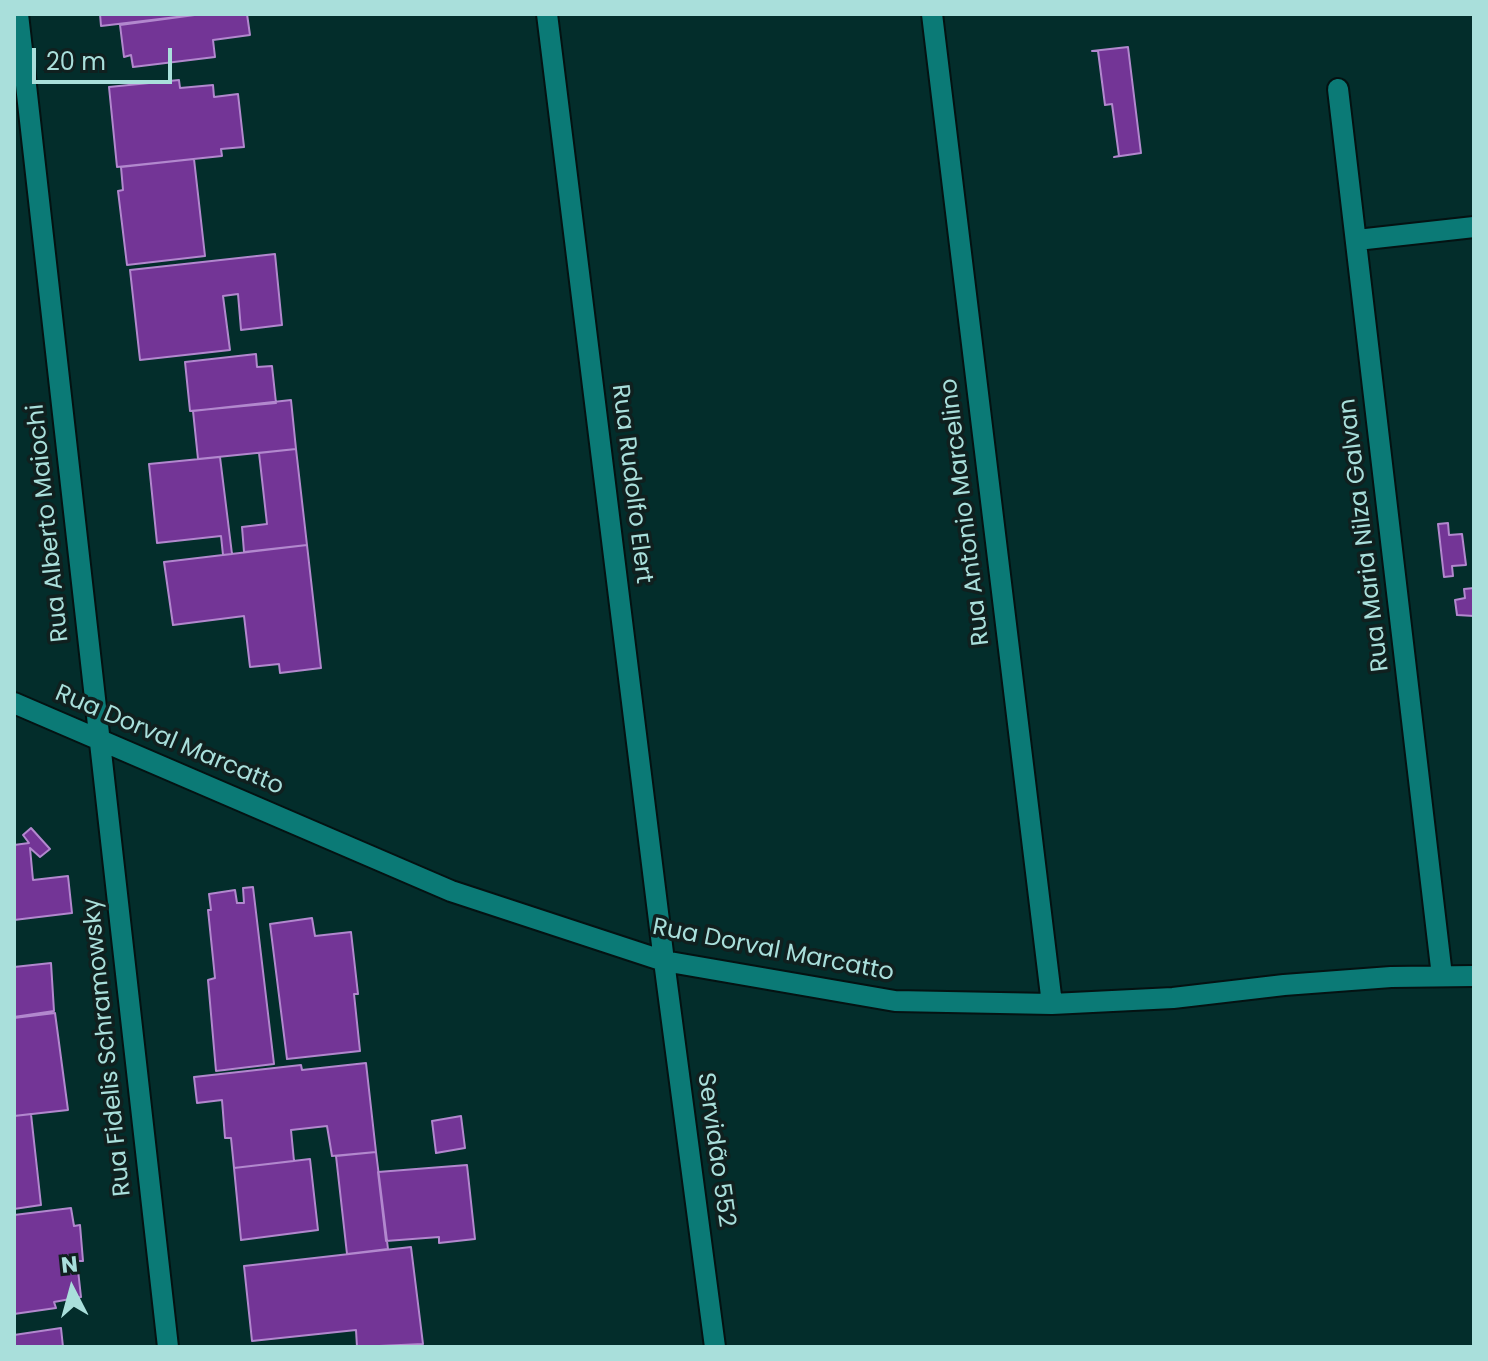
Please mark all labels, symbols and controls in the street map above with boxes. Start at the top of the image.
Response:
scale bar [36,32,176,82]
text: 20 m [46,45,106,78]
street label: Rua Antonio Marcelino [935,377,997,647]
street label: Rua Rudolfo Elert [604,383,658,585]
street label: Rua Maria Nilza Galvan [1334,397,1396,673]
street label: Rua Alberto Maiochi [22,403,76,643]
street label: Rua Dorval Marcatto [50,680,288,802]
street label: Rua Fidelis Schramowsky [78,896,138,1198]
street label: Rua Dorval Marcatto [650,913,896,989]
street label: Servidão 552 [690,1071,740,1229]
text: N [60,1248,79,1281]
north arrow [32,1249,112,1329]

